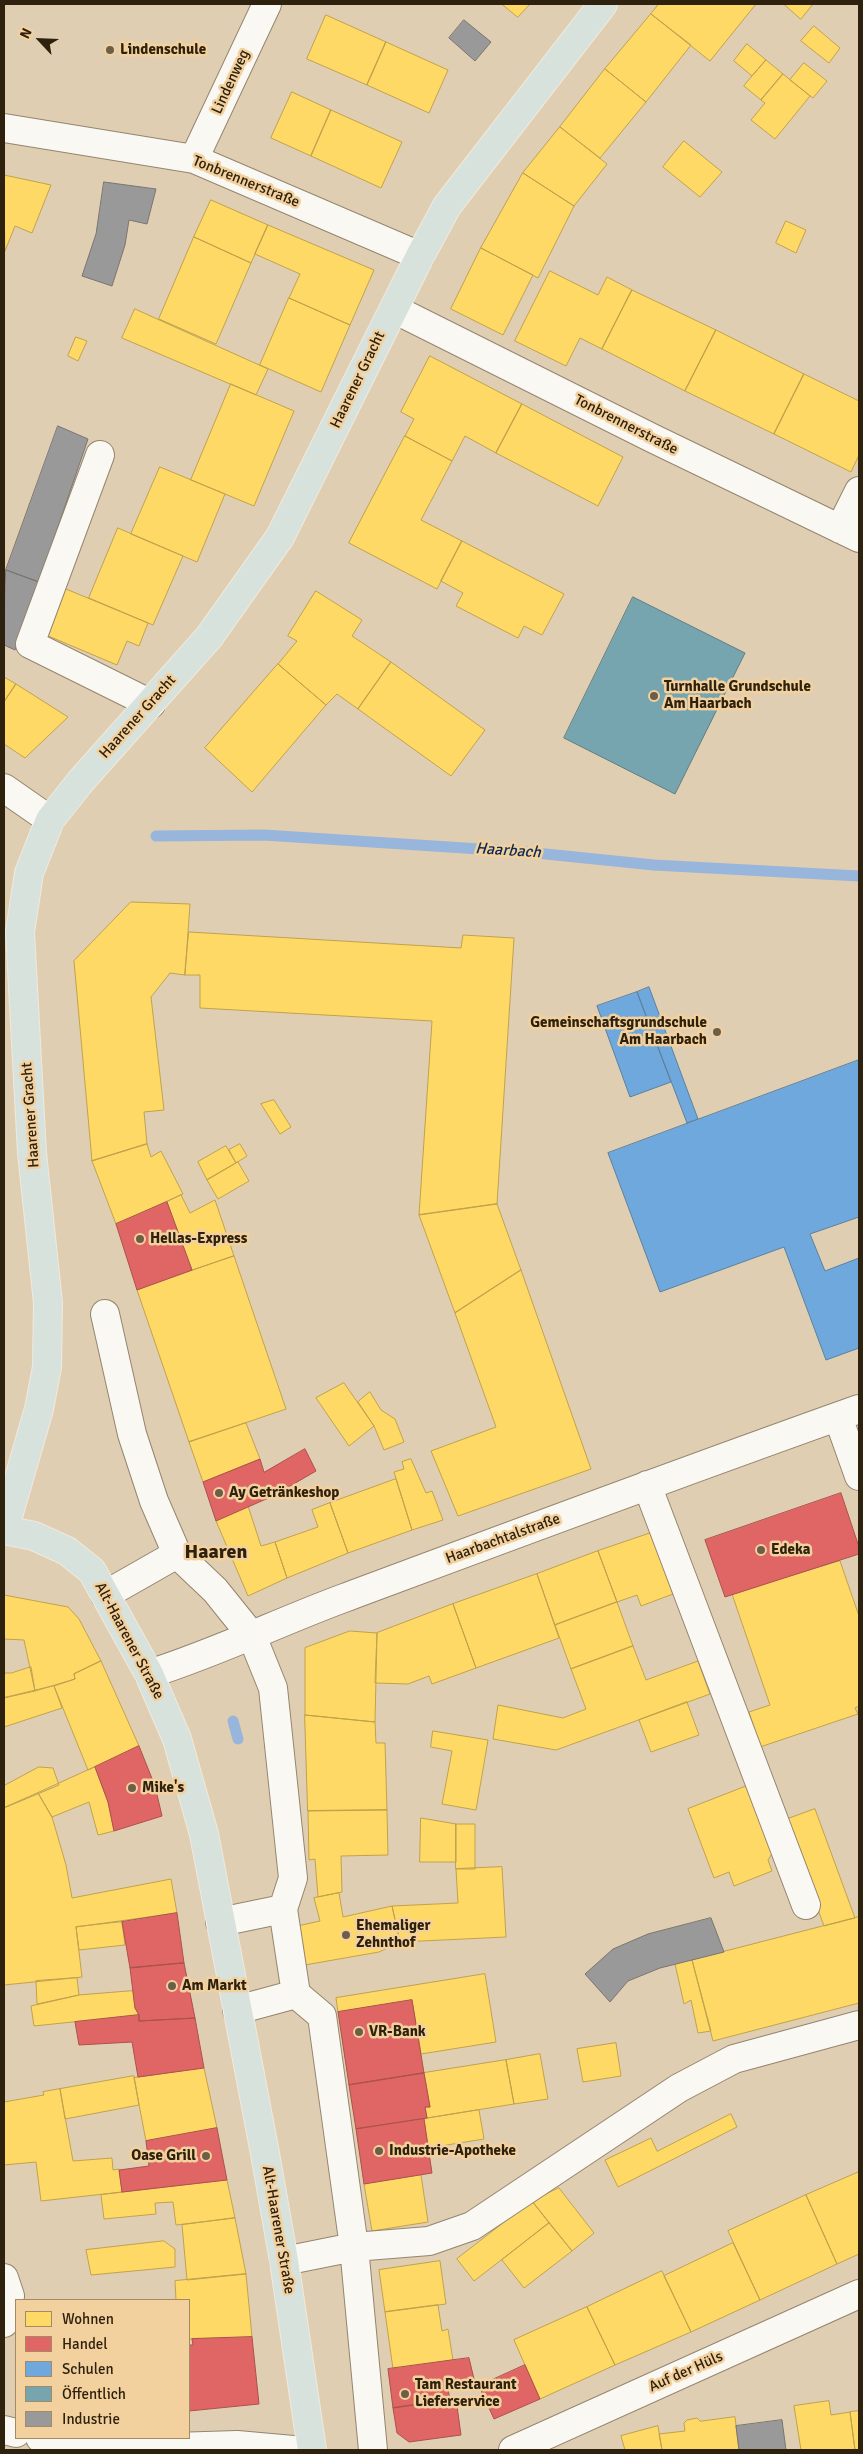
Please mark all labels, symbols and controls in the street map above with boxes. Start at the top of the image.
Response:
north arrow [15,15,65,65]
text: N [16,25,36,41]
place label: Lindenschule [120,41,206,59]
marker: Lindenschule [104,44,116,56]
street label: Lindenweg [208,47,254,117]
street label: Tonbrennerstraße [190,152,302,212]
street label: Haarener Gracht [327,329,389,431]
street label: Tonbrennerstraße [571,391,681,459]
street label: Haarener Gracht [96,672,180,762]
place label: Turnhalle Grundschule Am Haarbach [664,678,811,713]
marker: Turnhalle Grundschule Am Haarbach [648,690,660,702]
water label: Haarbach [475,839,541,863]
place label: Gemeinschaftsgrundschule Am Haarbach [530,1014,707,1049]
marker: Gemeinschaftsgrundschule Am Haarbach [711,1026,723,1038]
street label: Haarener Gracht [18,1062,44,1168]
place label: Hellas-Express [150,1230,247,1248]
marker: Hellas-Express [134,1233,146,1245]
place label: Ay Getränkeshop [229,1484,339,1502]
marker: Ay Getränkeshop [213,1487,225,1499]
street label: Haarbachtalstraße [443,1510,563,1568]
district label: Haaren [185,1541,247,1565]
place label: Edeka [771,1541,811,1559]
marker: Edeka [755,1544,767,1556]
street label: Alt-Haarener Straße [91,1579,167,1703]
place label: Mike's [142,1779,184,1797]
marker: Mike's [126,1782,138,1794]
place label: Ehemaliger Zehnthof [356,1917,430,1952]
marker: Ehemaliger Zehnthof [340,1929,352,1941]
place label: Am Markt [182,1977,247,1995]
marker: Am Markt [166,1980,178,1992]
place label: VR-Bank [369,2023,426,2041]
marker: VR-Bank [353,2026,365,2038]
place label: Industrie-Apotheke [389,2142,516,2160]
marker: Industrie-Apotheke [373,2145,385,2157]
place label: Oase Grill [131,2147,196,2165]
marker: Oase Grill [200,2150,212,2162]
street label: Alt-Haarener Straße [258,2165,298,2295]
legend [15,2299,190,2439]
text: Wohnen [62,2310,114,2328]
text: Handel [62,2335,108,2353]
street label: Auf der Hüls [646,2348,726,2396]
text: Schulen [62,2360,114,2378]
place label: Tam Restaurant Lieferservice [415,2376,517,2411]
text: Öffentlich [62,2385,126,2403]
marker: Tam Restaurant Lieferservice [399,2388,411,2400]
text: Industrie [62,2410,120,2428]

